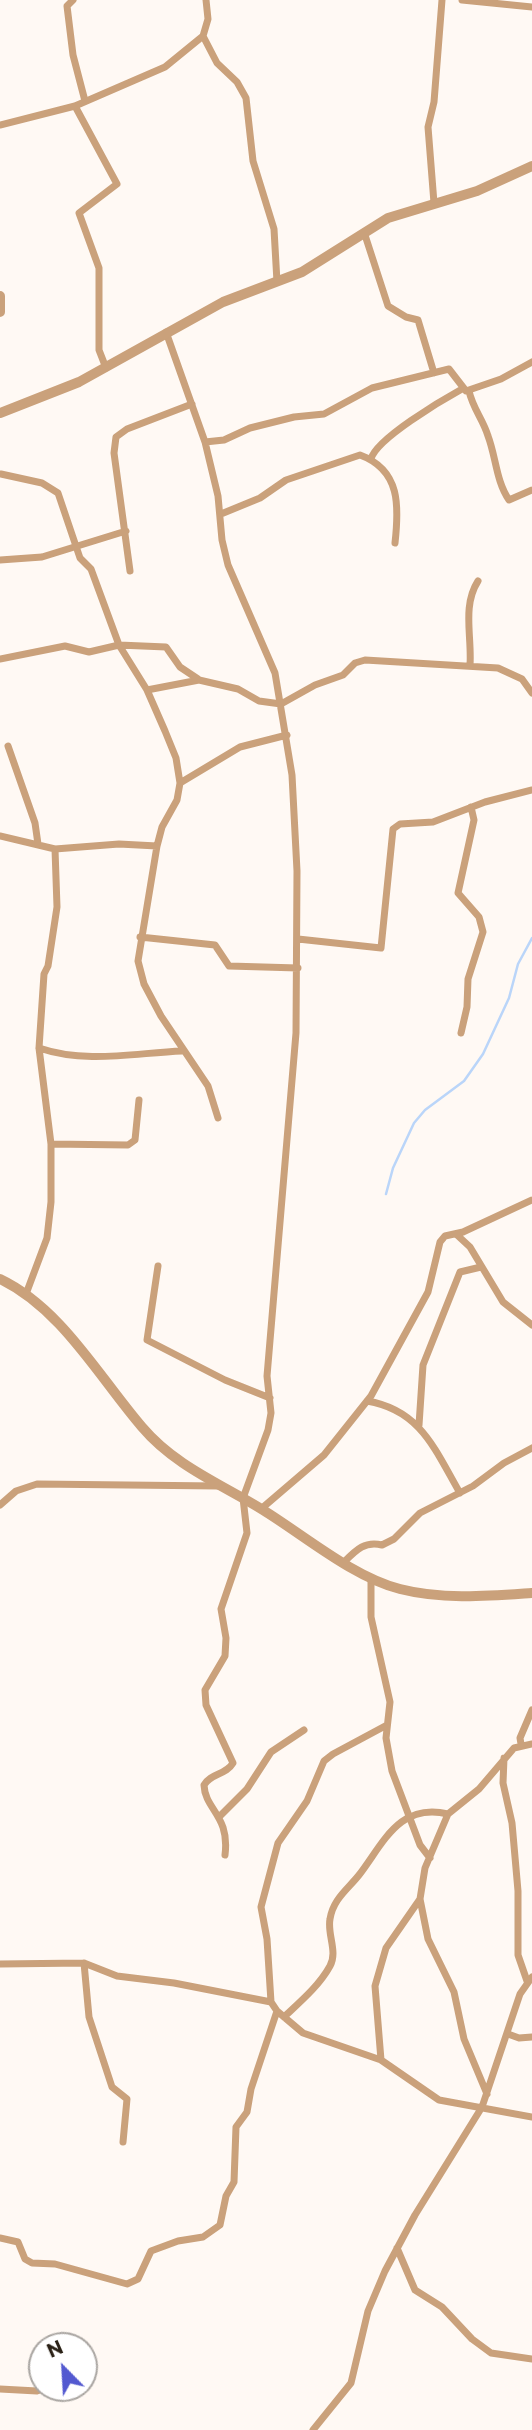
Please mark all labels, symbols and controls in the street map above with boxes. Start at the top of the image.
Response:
north arrow [28,2332,98,2402]
text: N [43,2336,67,2363]

